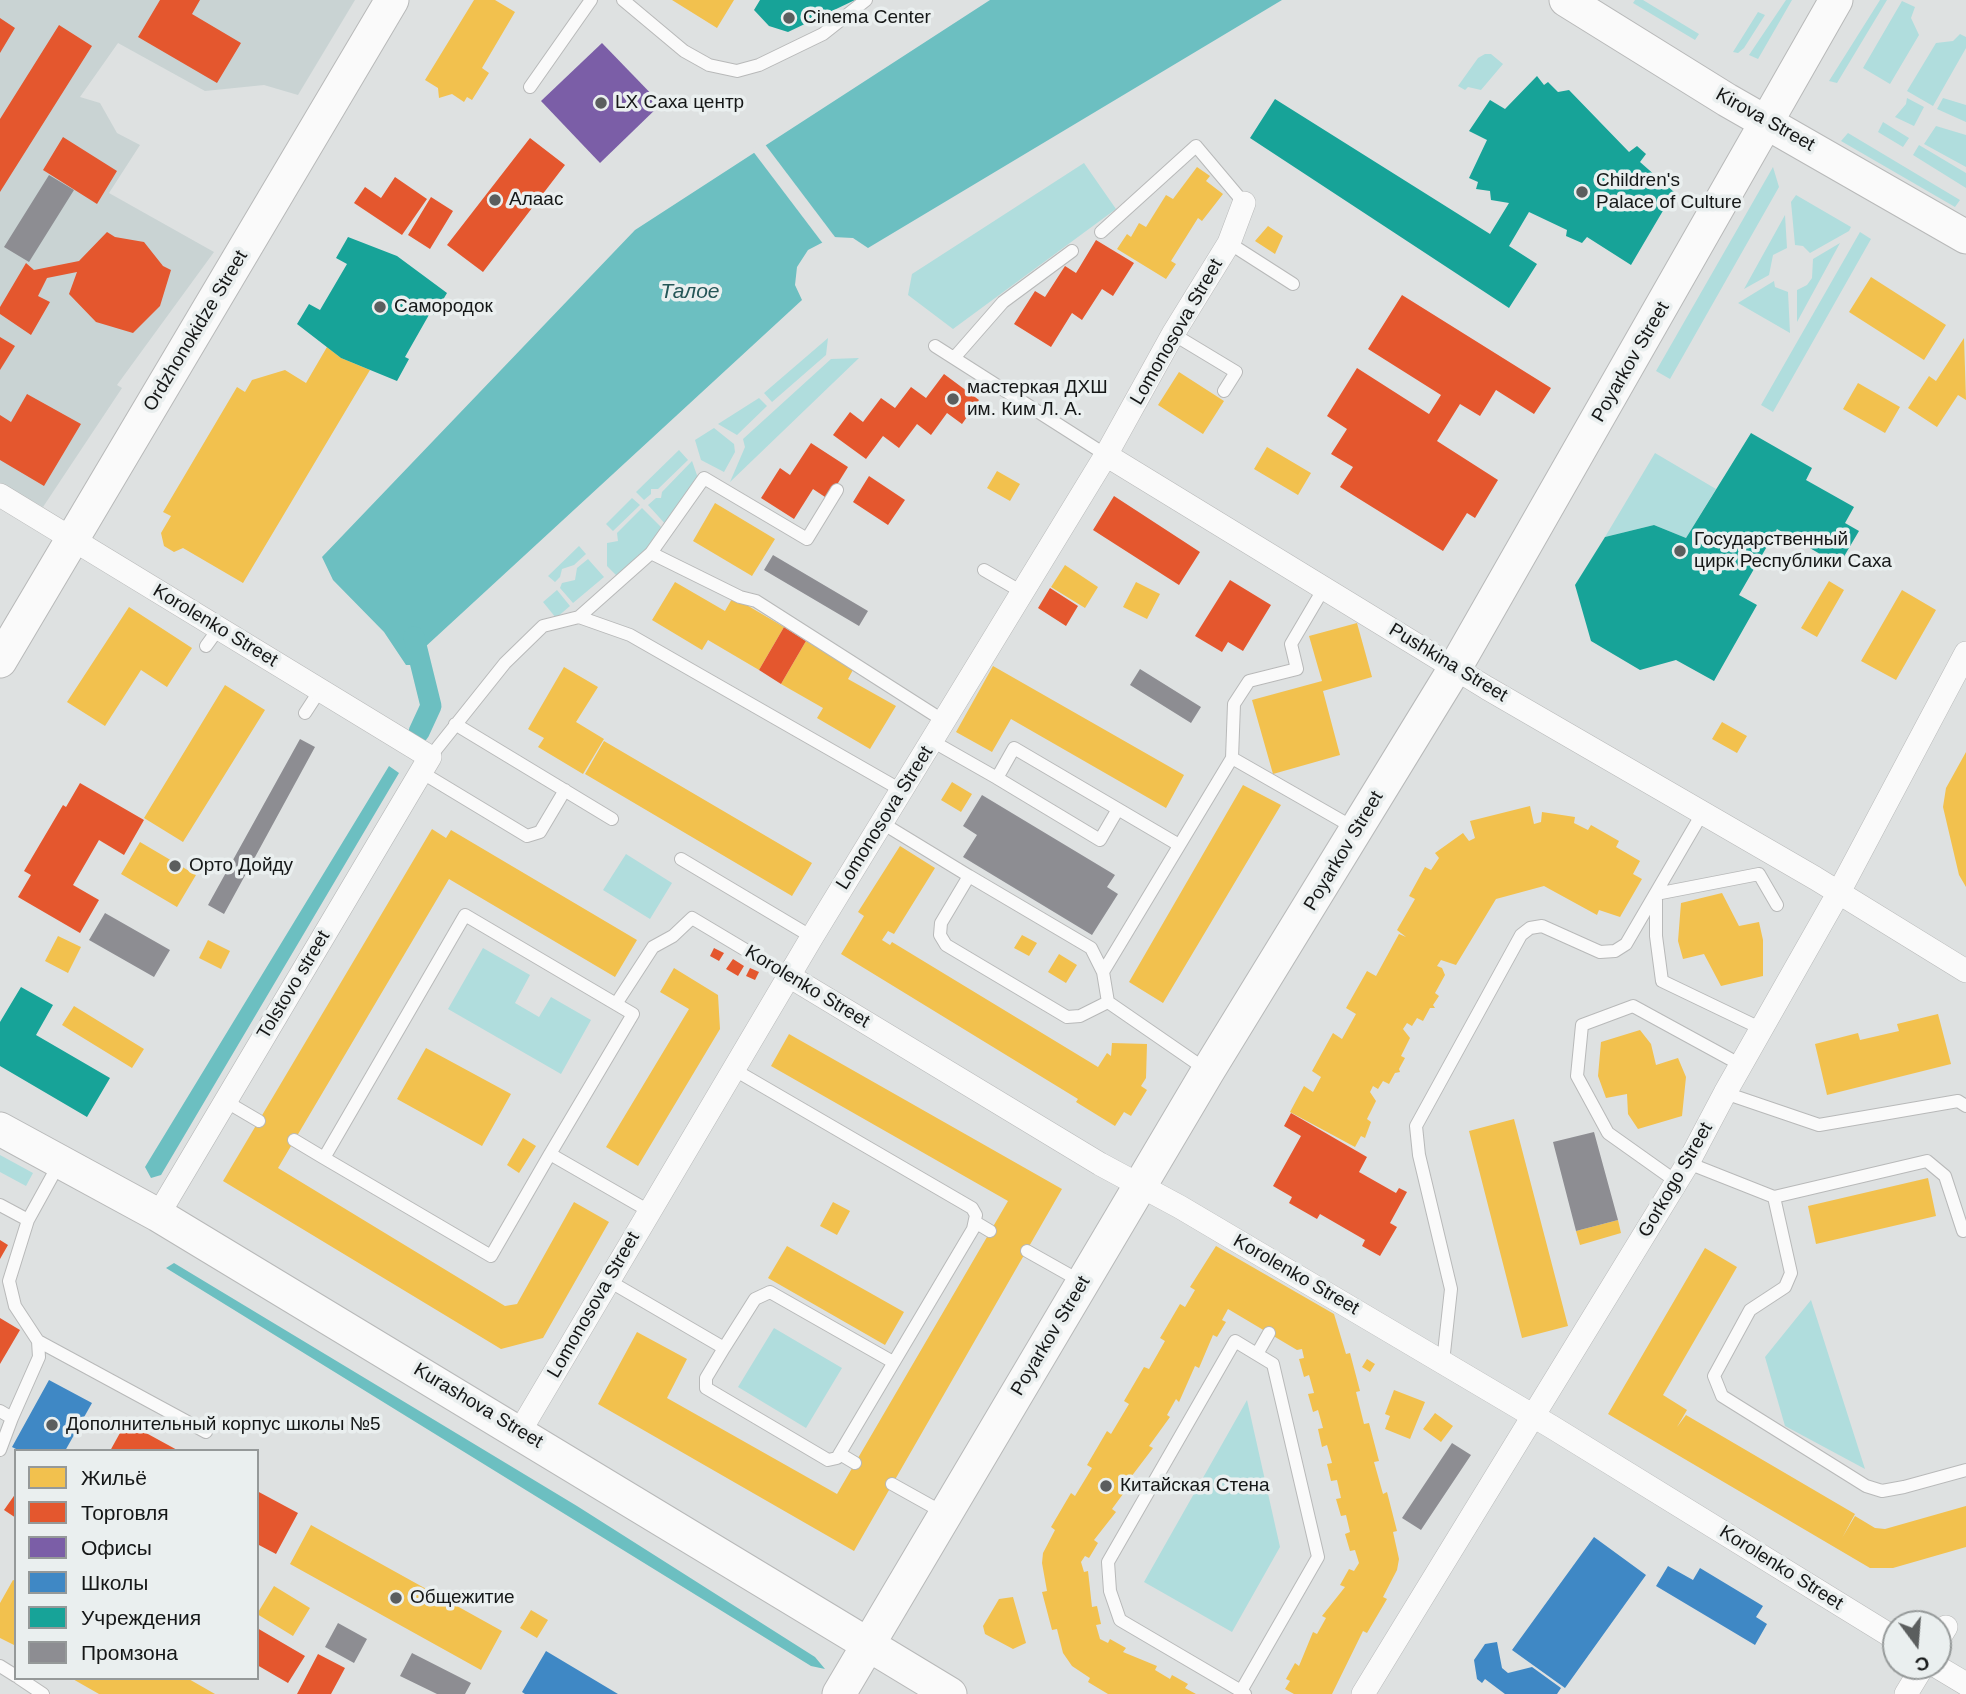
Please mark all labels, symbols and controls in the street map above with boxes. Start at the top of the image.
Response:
place label: Cinema Center [803,7,931,29]
marker: Cinema Center [781,10,797,26]
street label: Kirova Street [1711,83,1819,157]
place label: LX Саха центр [615,92,744,114]
marker: LX Саха центр [593,95,609,111]
place label: Children's Palace of Culture [1596,170,1742,214]
marker: Children's Palace of Culture [1574,184,1590,200]
place label: Алаас [509,189,563,211]
marker: Алаас [487,192,503,208]
street label: Ordzhonokidze Street [139,246,253,416]
street label: Lomonosova Street [1126,255,1228,409]
water label: Талое [660,279,720,305]
place label: Самородок [394,296,493,318]
street label: Poyarkov Street [1587,298,1675,426]
marker: Самородок [372,299,388,315]
place label: мастеркая ДХШ им. Ким Л. А. [967,377,1108,421]
marker: мастеркая ДХШ им. Ким Л. А. [945,391,961,407]
place label: Государственный цирк Республики Саха [1694,529,1892,573]
marker: Государственный цирк Республики Саха [1672,543,1688,559]
street label: Korolenko Street [148,580,282,672]
street label: Pushkina Street [1385,619,1511,707]
street label: Lomonosova Street [832,742,938,894]
street label: Poyarkov Street [1299,787,1389,915]
place label: Орто Дойду [189,855,293,877]
marker: Орто Дойду [167,858,183,874]
street label: Tolstovo street [253,927,335,1043]
street label: Korolenko Street [740,941,874,1033]
street label: Gorkogo Street [1634,1119,1718,1241]
street label: Lomonosova Street [543,1228,645,1382]
street label: Korolenko Street [1229,1230,1363,1320]
street label: Poyarkov Street [1006,1272,1096,1400]
street label: Kurashova Street [409,1358,547,1454]
place label: Дополнительный корпус школы №5 [66,1414,381,1436]
marker: Дополнительный корпус школы №5 [44,1417,60,1433]
legend [14,1449,259,1680]
text: Жильё [81,1466,147,1489]
place label: Китайская Стена [1120,1475,1270,1497]
marker: Китайская Стена [1098,1478,1114,1494]
text: Торговля [81,1501,169,1524]
street label: Korolenko Street [1715,1521,1847,1615]
text: Офисы [81,1536,152,1559]
text: Школы [81,1571,148,1594]
place label: Общежитие [410,1587,515,1609]
marker: Общежитие [388,1590,404,1606]
text: Учреждения [81,1606,201,1629]
north arrow [1882,1610,1952,1680]
text: Промзона [81,1641,178,1664]
text: С [1913,1652,1932,1676]

